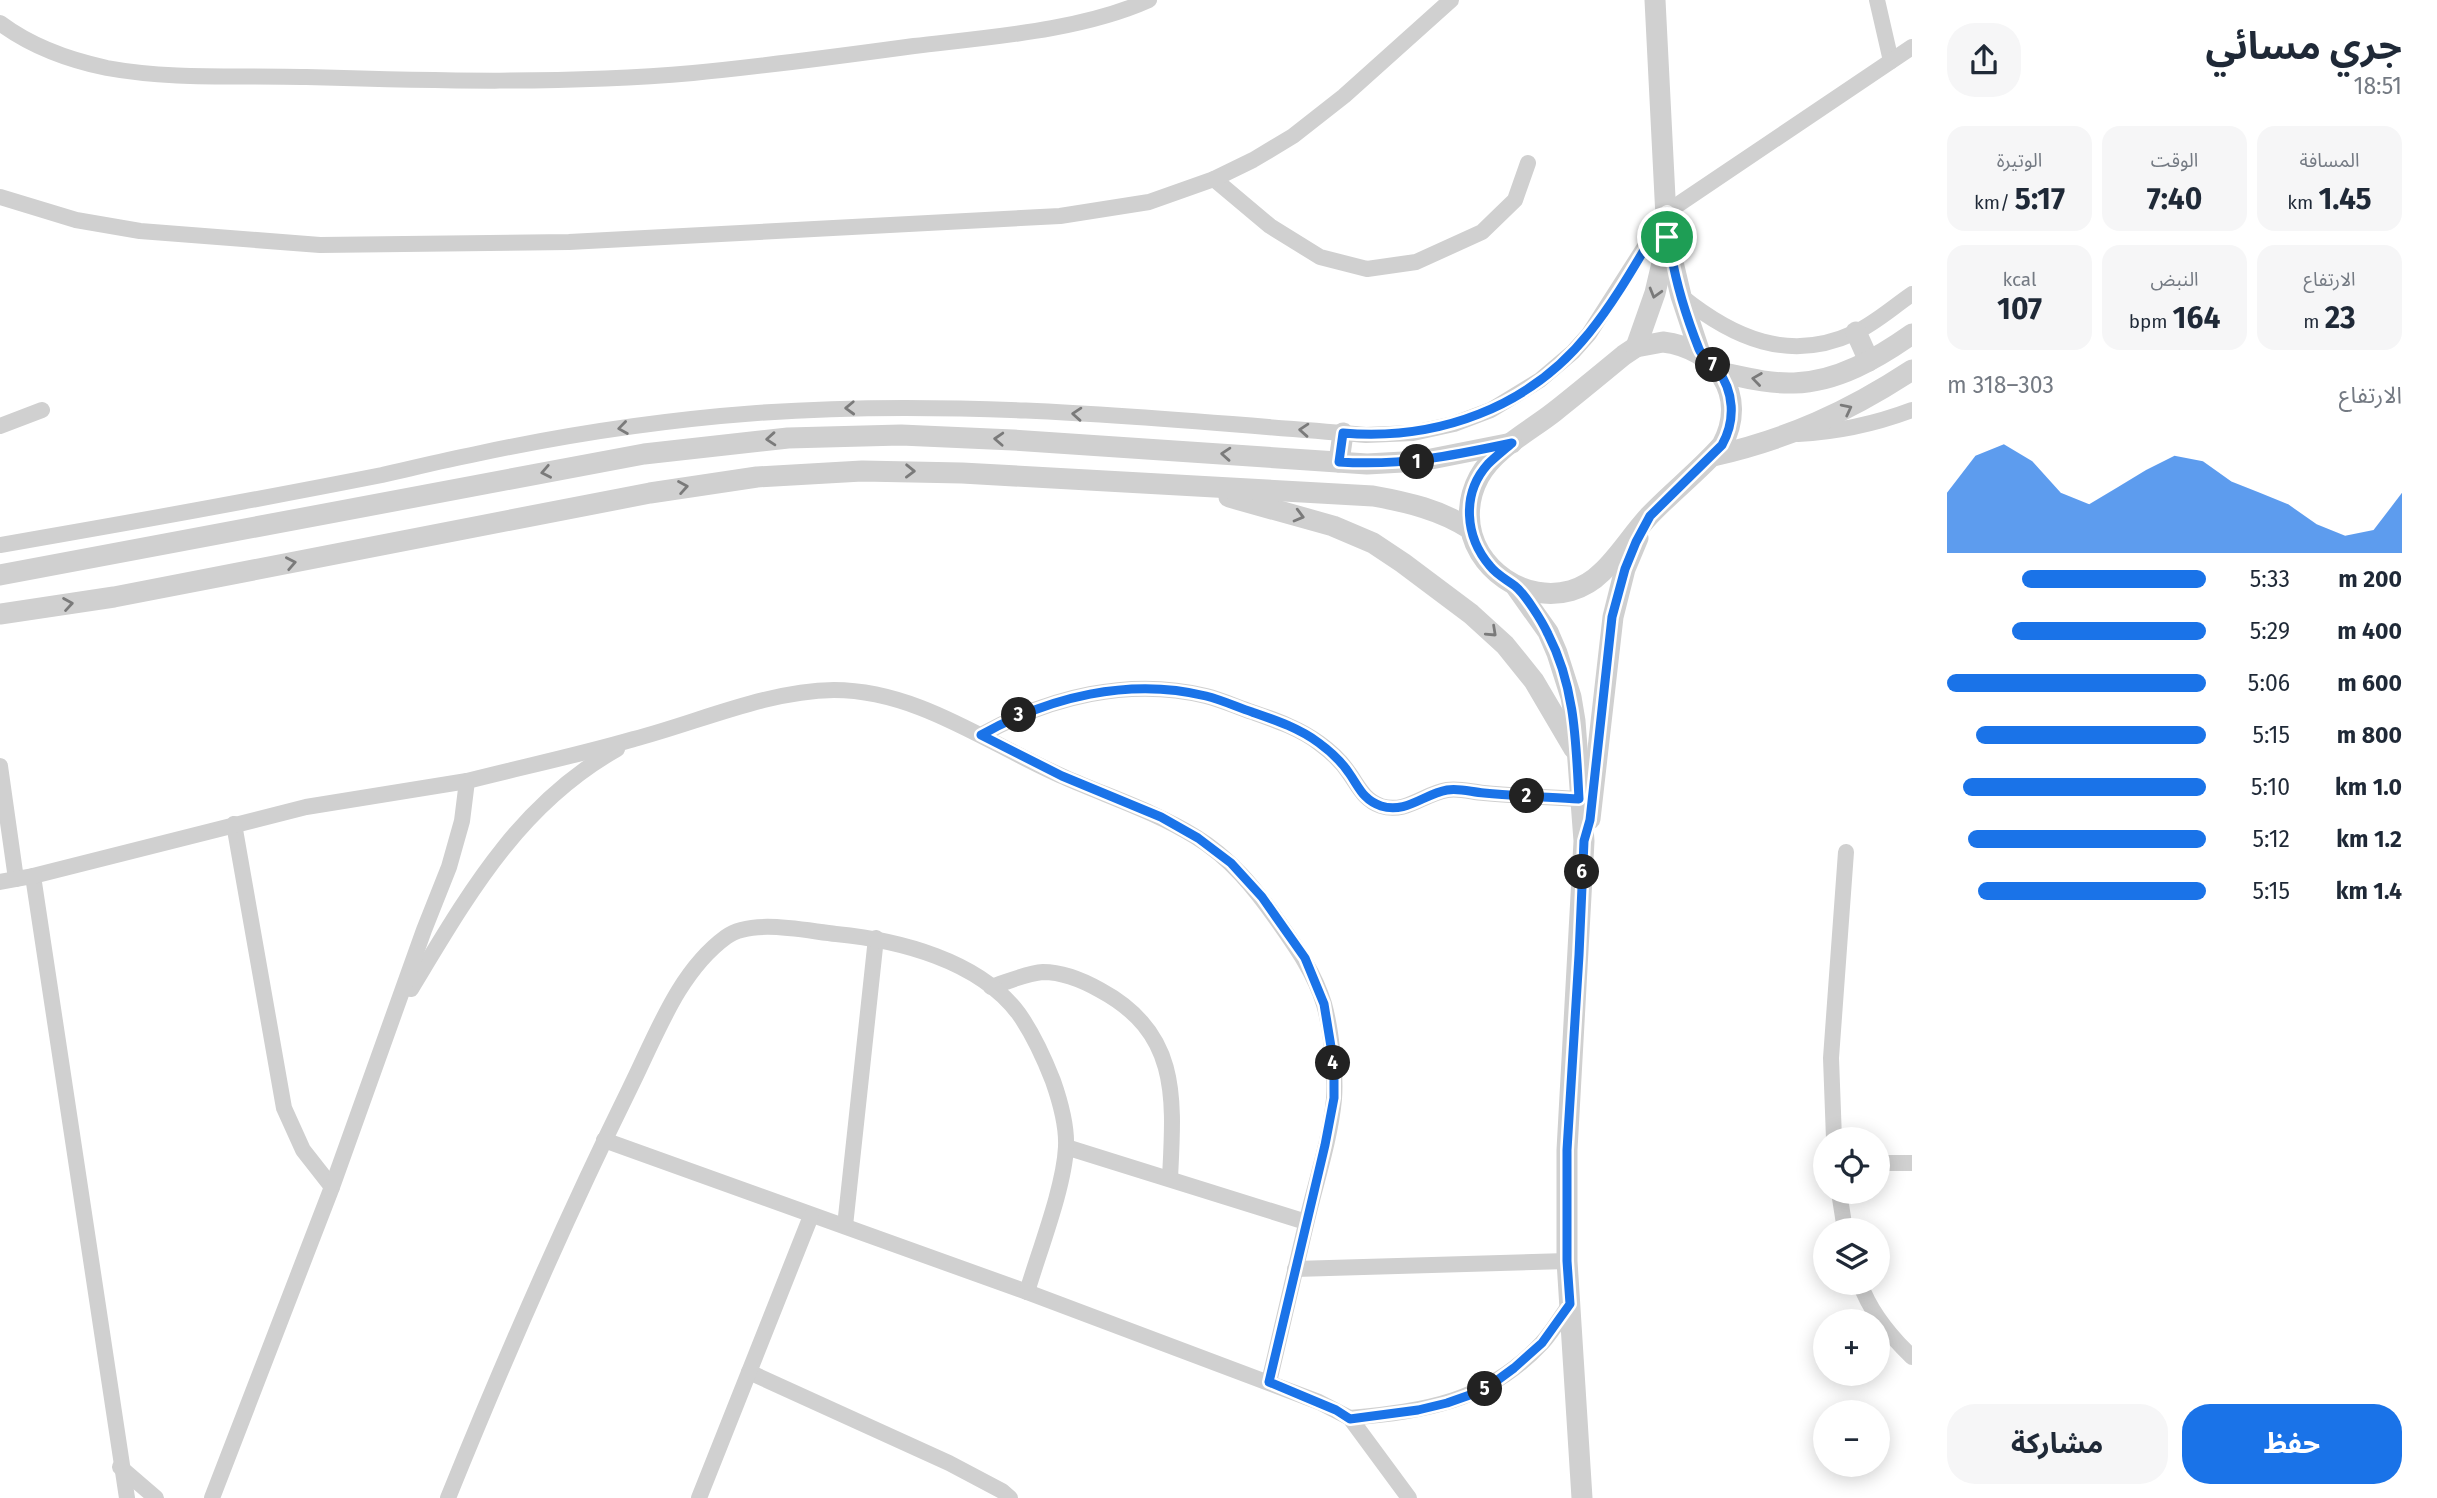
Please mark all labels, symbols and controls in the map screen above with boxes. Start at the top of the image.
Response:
button: share [1947,23,2021,97]
text: جري مسائي [2205,23,2402,69]
text: 18:51 [2353,72,2402,100]
text: الوتيرة [1997,149,2042,172]
text: الوقت [2151,149,2198,172]
text: المسافة [2300,149,2359,172]
text: 5:17 [2015,181,2065,217]
text: 7:40 [2147,181,2202,217]
text: 1.45 [2318,181,2372,217]
text: /km [1974,191,2015,214]
text: km [2287,191,2318,214]
pin [1637,207,1697,267]
icon: arrive [1648,218,1686,256]
text: kcal [2002,268,2037,291]
text: النبض [2150,268,2199,291]
text: الارتفاع [2303,268,2356,291]
one-way arrow [1648,287,1663,299]
text: 107 [1997,291,2042,327]
text: 164 [2173,300,2220,336]
text: 23 [2325,300,2356,336]
text: bpm [2129,310,2173,333]
text: m [2303,310,2325,333]
pin: 7 [1696,348,1730,382]
text: 7 [1708,353,1717,376]
text: 303–318 m [1947,371,2054,399]
one-way arrow [1751,372,1763,387]
text: الارتفاع [2339,381,2402,409]
one-way arrow [844,401,855,416]
one-way arrow [1839,404,1852,418]
one-way arrow [1071,406,1082,421]
one-way arrow [618,420,629,435]
one-way arrow [1298,423,1309,438]
one-way arrow [766,431,777,446]
one-way arrow [993,431,1004,446]
pin: 1 [1400,444,1434,480]
one-way arrow [1220,447,1231,462]
text: 1 [1412,450,1421,473]
one-way arrow [540,464,552,479]
one-way arrow [904,464,915,479]
one-way arrow [677,480,689,495]
one-way arrow [1293,508,1305,522]
one-way arrow [285,556,297,571]
text: 5:33 [2250,565,2290,593]
text: 200 m [2338,565,2402,593]
one-way arrow [62,597,73,612]
text: 5:29 [2250,617,2290,645]
text: 400 m [2337,617,2402,645]
one-way arrow [1484,624,1497,637]
text: 5:06 [2248,669,2290,697]
text: 600 m [2337,669,2402,697]
pin: 3 [1002,698,1036,732]
text: 3 [1014,703,1023,726]
text: 5:15 [2252,721,2290,749]
text: 800 m [2337,721,2402,749]
text: 5:10 [2251,773,2290,801]
text: 1.0 km [2335,773,2402,801]
pin: 2 [1510,778,1544,814]
text: 2 [1522,784,1531,807]
text: 5:12 [2253,825,2290,853]
text: 1.2 km [2336,825,2402,853]
pin: 6 [1564,854,1600,890]
text: 6 [1576,860,1587,883]
text: 5:15 [2252,877,2290,905]
text: 1.4 km [2336,877,2402,905]
pin: 4 [1316,1046,1350,1080]
text: 4 [1327,1051,1338,1074]
map controls [1813,1127,1890,1477]
button: locate [1813,1127,1890,1204]
button: layers [1813,1218,1890,1295]
button: + [1813,1309,1890,1386]
pin: 5 [1468,1372,1502,1406]
text: 5 [1479,1377,1490,1400]
button: − [1813,1400,1890,1477]
button: مشاركة [1947,1404,2168,1484]
button: حفظ [2182,1404,2402,1484]

